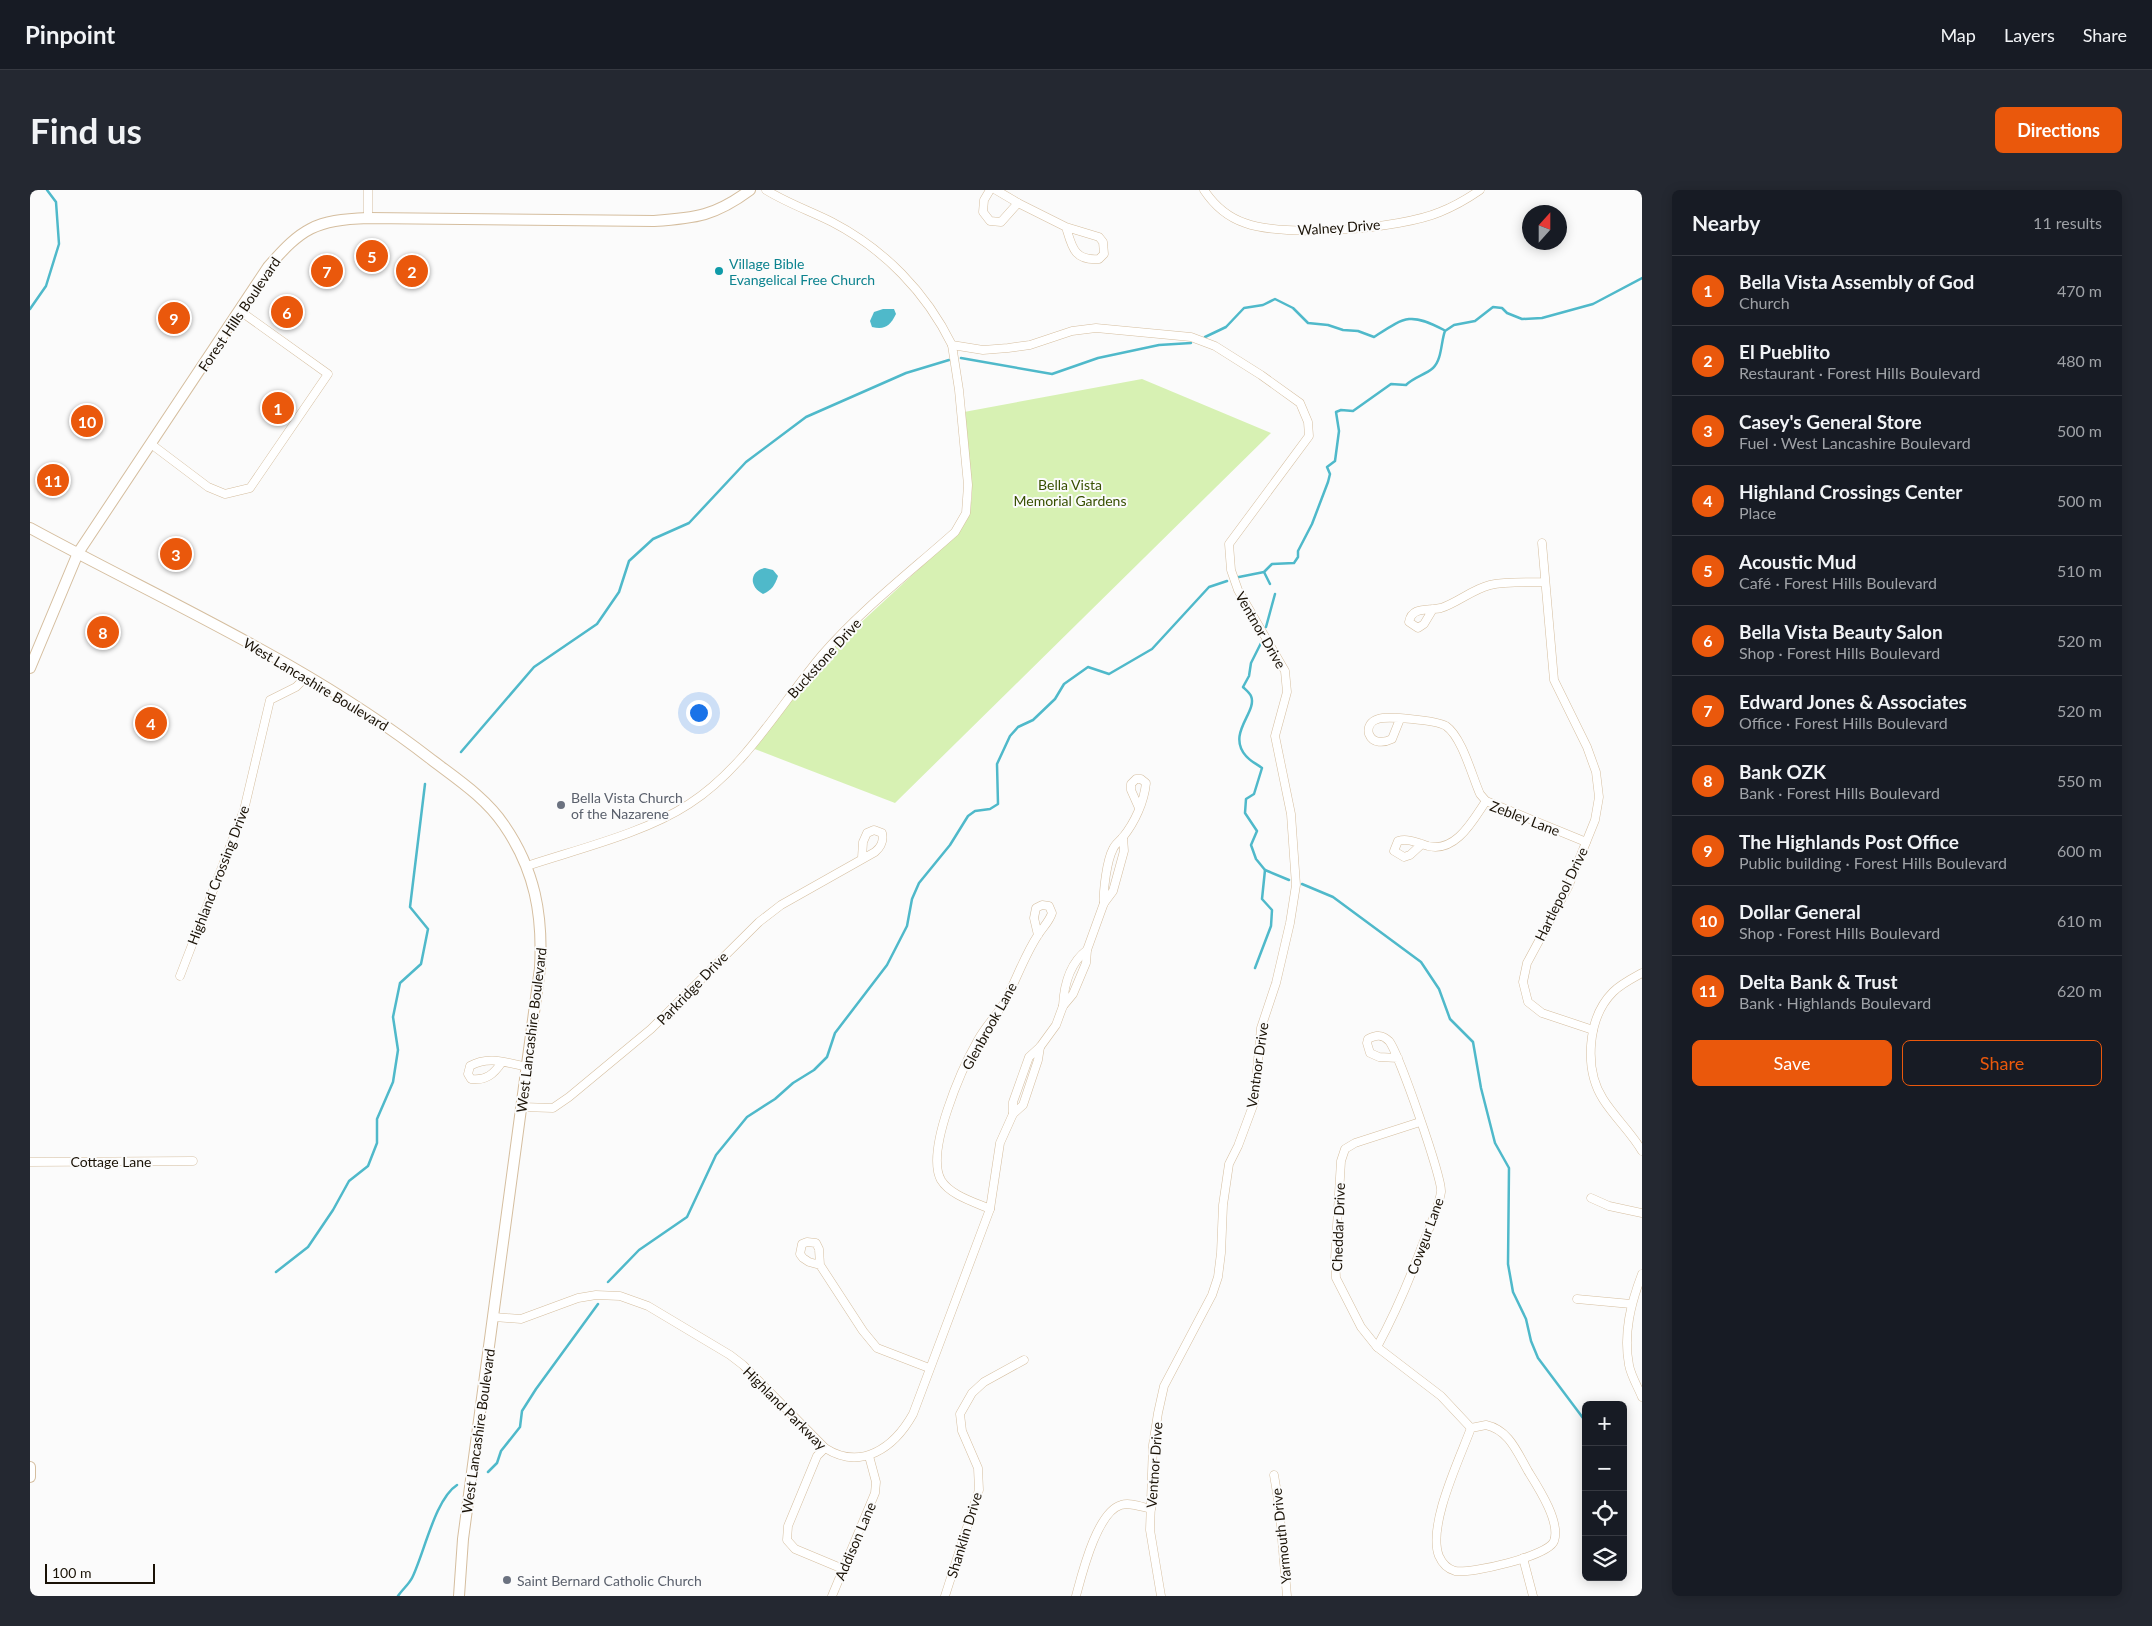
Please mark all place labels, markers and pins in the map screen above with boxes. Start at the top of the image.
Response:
pin: 5 [356,237,388,275]
pin: 7 [311,252,343,290]
pin: 2 [396,252,428,290]
place label: Village Bible Evangelical Free Church [729,255,875,288]
marker: Village Bible Evangelical Free Church [713,265,725,277]
pin: 6 [271,293,303,331]
pin: 9 [158,299,190,337]
pin: 1 [262,389,294,427]
pin: 10 [71,402,103,440]
pin: 11 [37,461,69,499]
pin: 3 [160,535,192,573]
pin: 8 [87,613,119,651]
pin: 4 [135,704,167,742]
place label: Bella Vista Church of the Nazarene [571,789,683,822]
marker: Bella Vista Church of the Nazarene [555,799,567,811]
place label: Saint Bernard Catholic Church [517,1572,702,1589]
marker: Saint Bernard Catholic Church [501,1574,513,1586]

